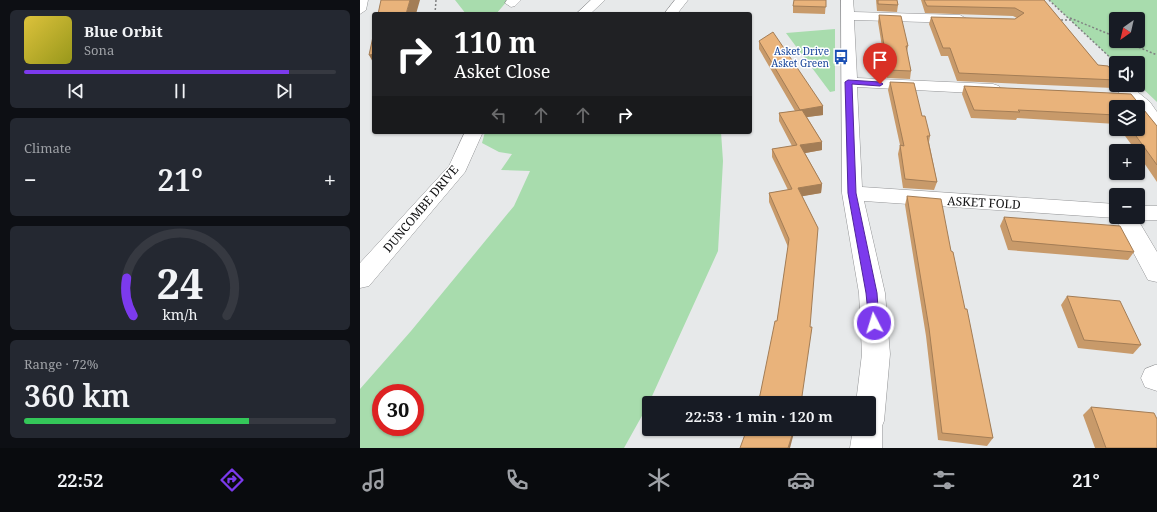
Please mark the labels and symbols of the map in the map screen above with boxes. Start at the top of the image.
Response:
north arrow [1109,12,1145,48]
pin [863,43,897,84]
place label: Asket Drive Asket Green [771,44,830,70]
bus stop icon: Asket Drive Asket Green [832,48,850,66]
street label: DUNCOMBE DRIVE [379,161,462,256]
street label: ASKET FOLD [947,192,1021,213]
position arrow [853,302,895,344]
speed limit sign: 30 [372,384,424,436]

